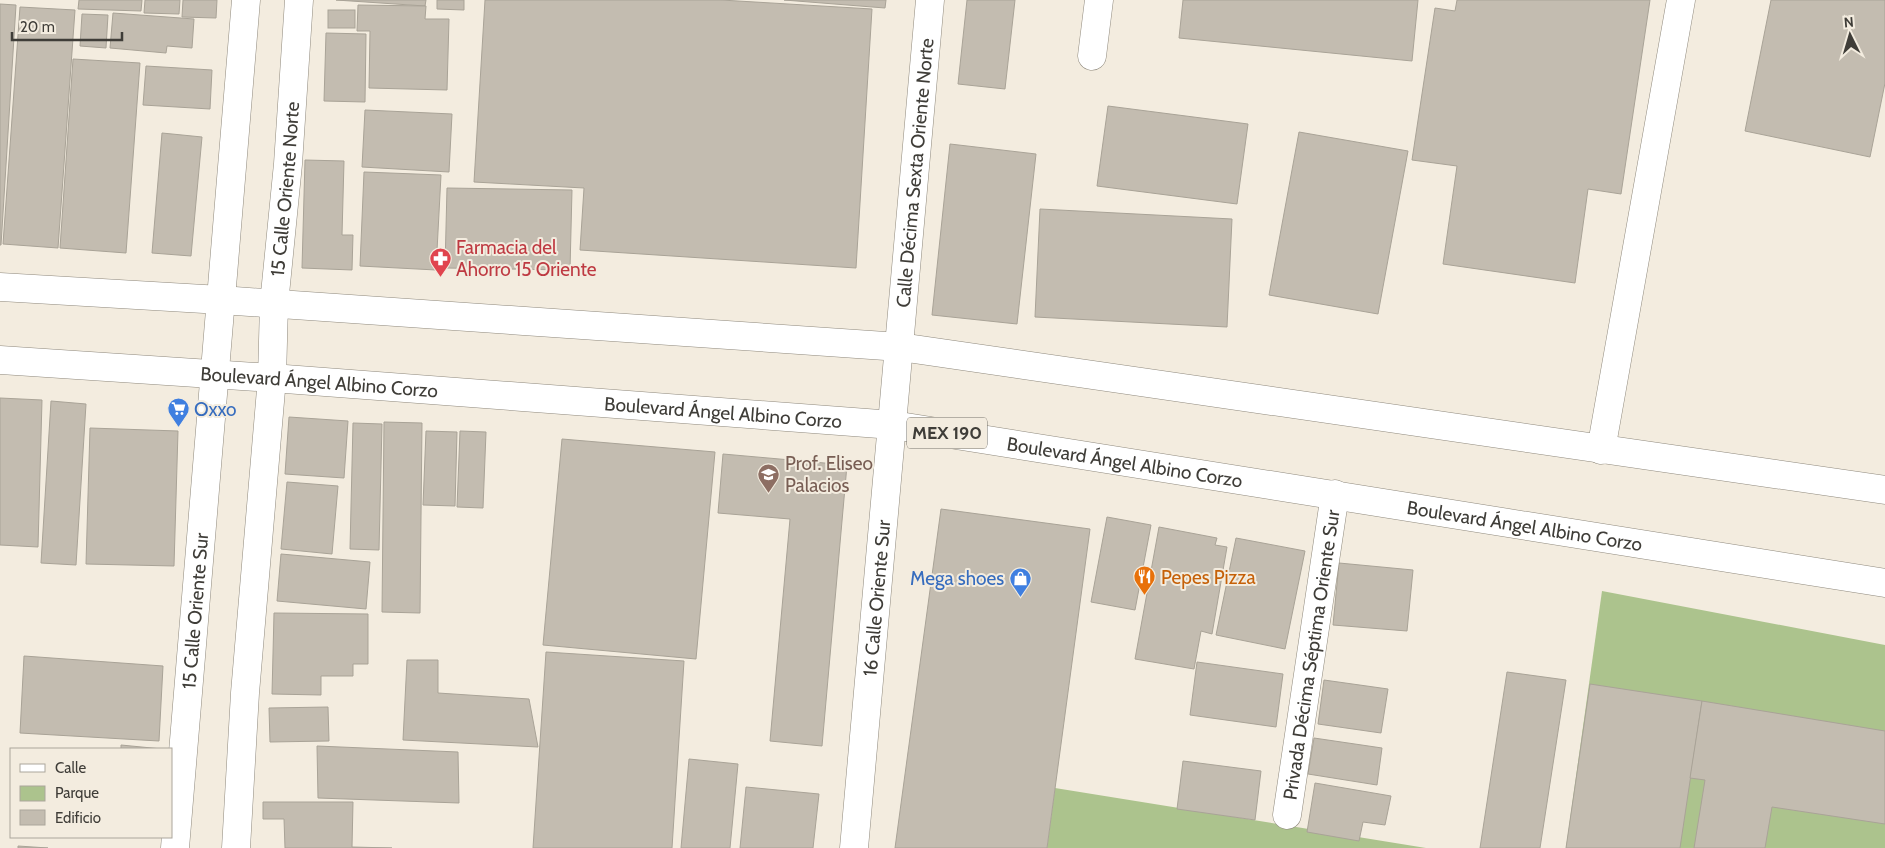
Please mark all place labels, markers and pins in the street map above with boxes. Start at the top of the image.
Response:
place label: Farmacia del Ahorro 15 Oriente [456,236,597,281]
pharmacy icon: Farmacia del Ahorro 15 Oriente [428,246,452,277]
supermarket icon: Oxxo [166,397,190,428]
place label: Oxxo [194,398,237,421]
place label: Prof. Eliseo Palacios [785,452,873,497]
school or university icon: Prof. Eliseo Palacios [757,462,781,493]
restaurant icon: Pepes Pizza [1133,565,1157,596]
shop icon: Mega shoes [1008,566,1032,597]
place label: Pepes Pizza [1161,566,1256,589]
place label: Mega shoes [910,567,1004,590]

